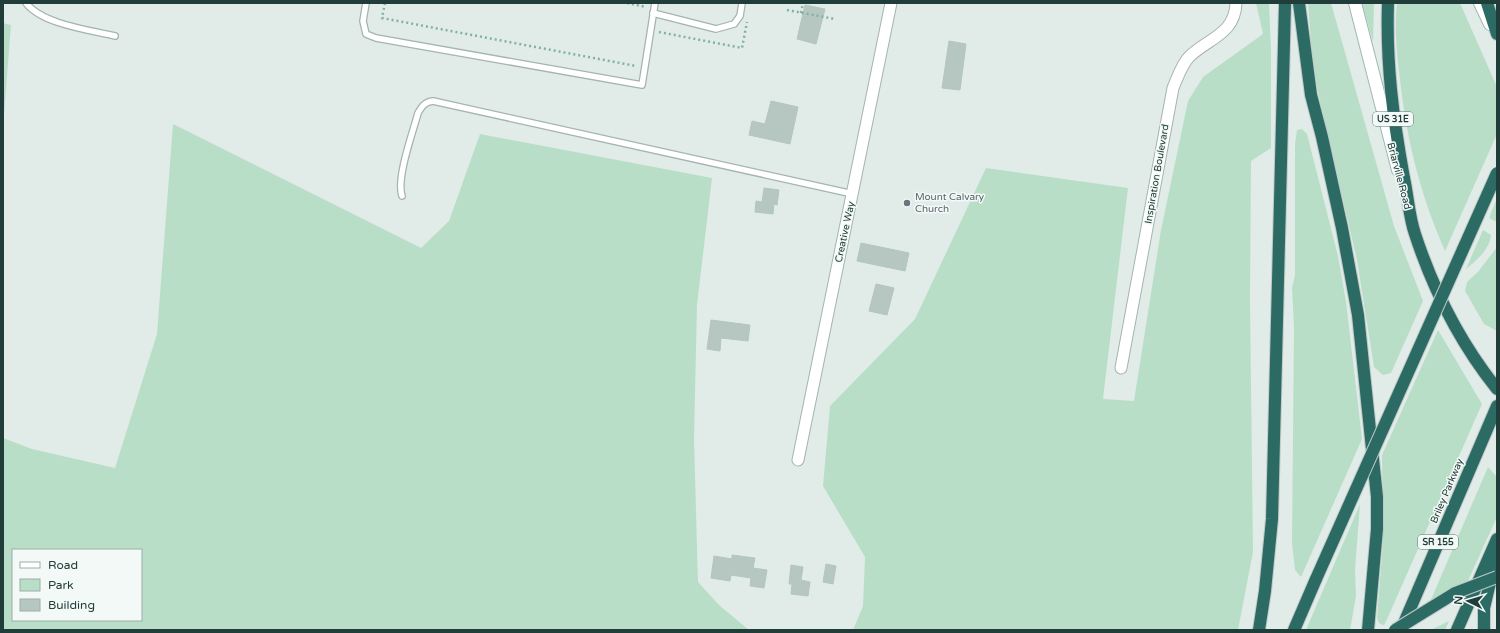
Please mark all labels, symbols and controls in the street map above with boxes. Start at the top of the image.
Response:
road number: US 31E [1373,112,1413,126]
street label: Inspiration Boulevard [1142,123,1172,225]
street label: Briarville Road [1384,141,1414,211]
place label: Mount Calvary Church [915,191,985,215]
marker: Mount Calvary Church [902,198,912,208]
street label: Creative Way [833,200,857,264]
street label: Briley Parkway [1428,456,1466,525]
road number: SR 155 [1418,535,1458,549]
legend [12,549,142,621]
text: Road [48,558,78,572]
text: Park [48,578,74,592]
north arrow [1448,581,1488,621]
text: N [1452,595,1465,605]
text: Building [48,598,95,612]

